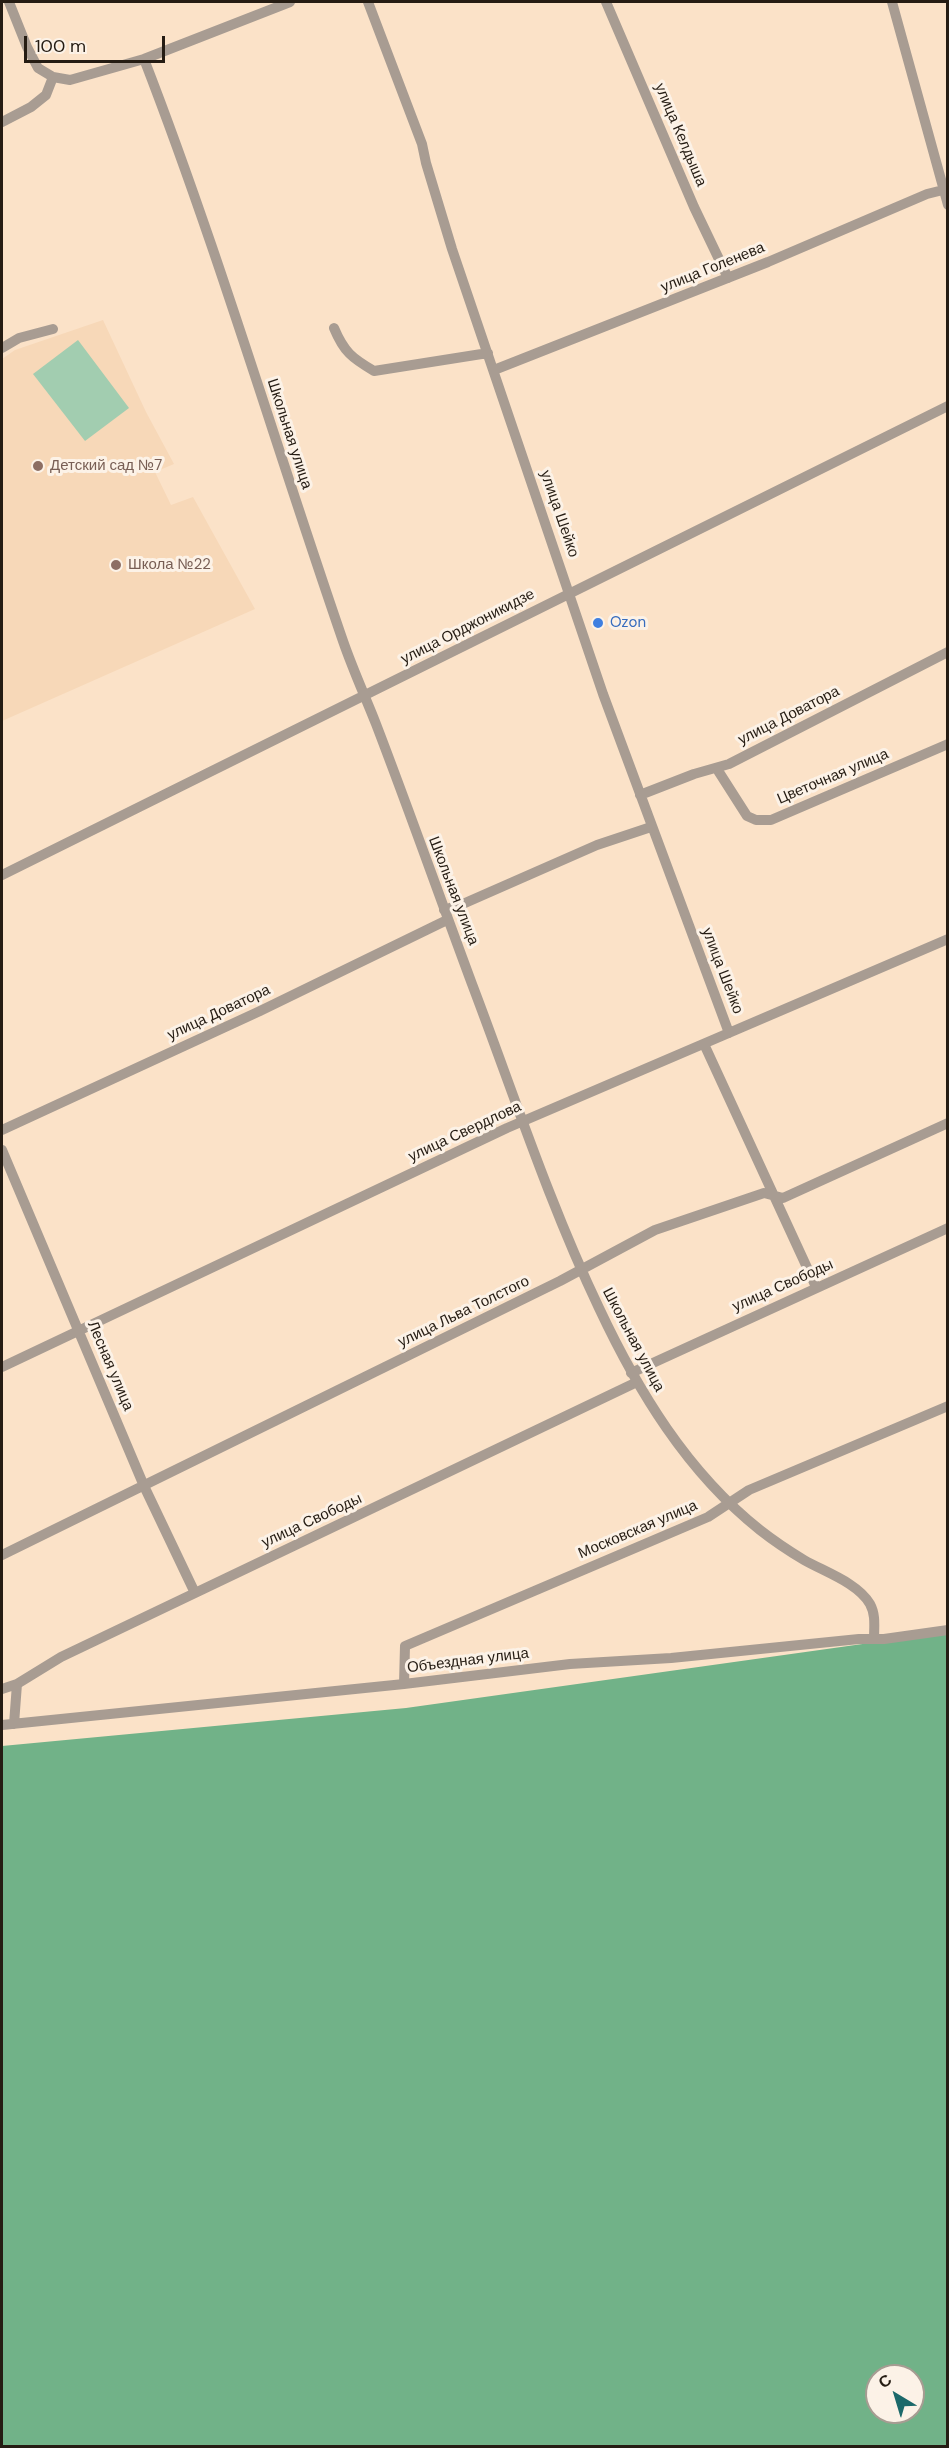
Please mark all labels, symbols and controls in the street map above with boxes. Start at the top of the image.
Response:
scale bar [27,24,168,62]
text: 100 m [35,34,86,58]
street label: улица Келдыша [650,81,710,189]
street label: улица Голенева [659,239,767,297]
street label: Школьная улица [263,377,315,491]
place label: Детский сад №7 [50,457,162,475]
marker: Детский сад №7 [31,459,45,473]
street label: улица Шейко [536,468,582,560]
place label: Школа №22 [128,556,211,574]
marker: Школа №22 [109,558,123,572]
street label: улица Орджоникидзе [398,586,538,668]
place label: Ozon [610,614,646,632]
marker: Ozon [591,616,605,630]
street label: улица Доватора [735,683,843,749]
street label: Цветочная улица [775,745,891,809]
street label: Школьная улица [424,834,482,948]
street label: улица Шейко [697,925,747,1017]
street label: улица Доватора [165,981,273,1045]
street label: улица Свердлова [406,1098,524,1166]
street label: улица Свободы [730,1256,836,1316]
street label: улица Льва Толстого [395,1272,533,1352]
street label: Школьная улица [598,1285,668,1395]
street label: Лесная улица [83,1318,137,1414]
street label: улица Свободы [259,1490,365,1552]
street label: Московская улица [576,1497,700,1563]
street label: Объездная улица [406,1645,530,1677]
north arrow [865,2364,925,2424]
text: С [874,2369,896,2393]

